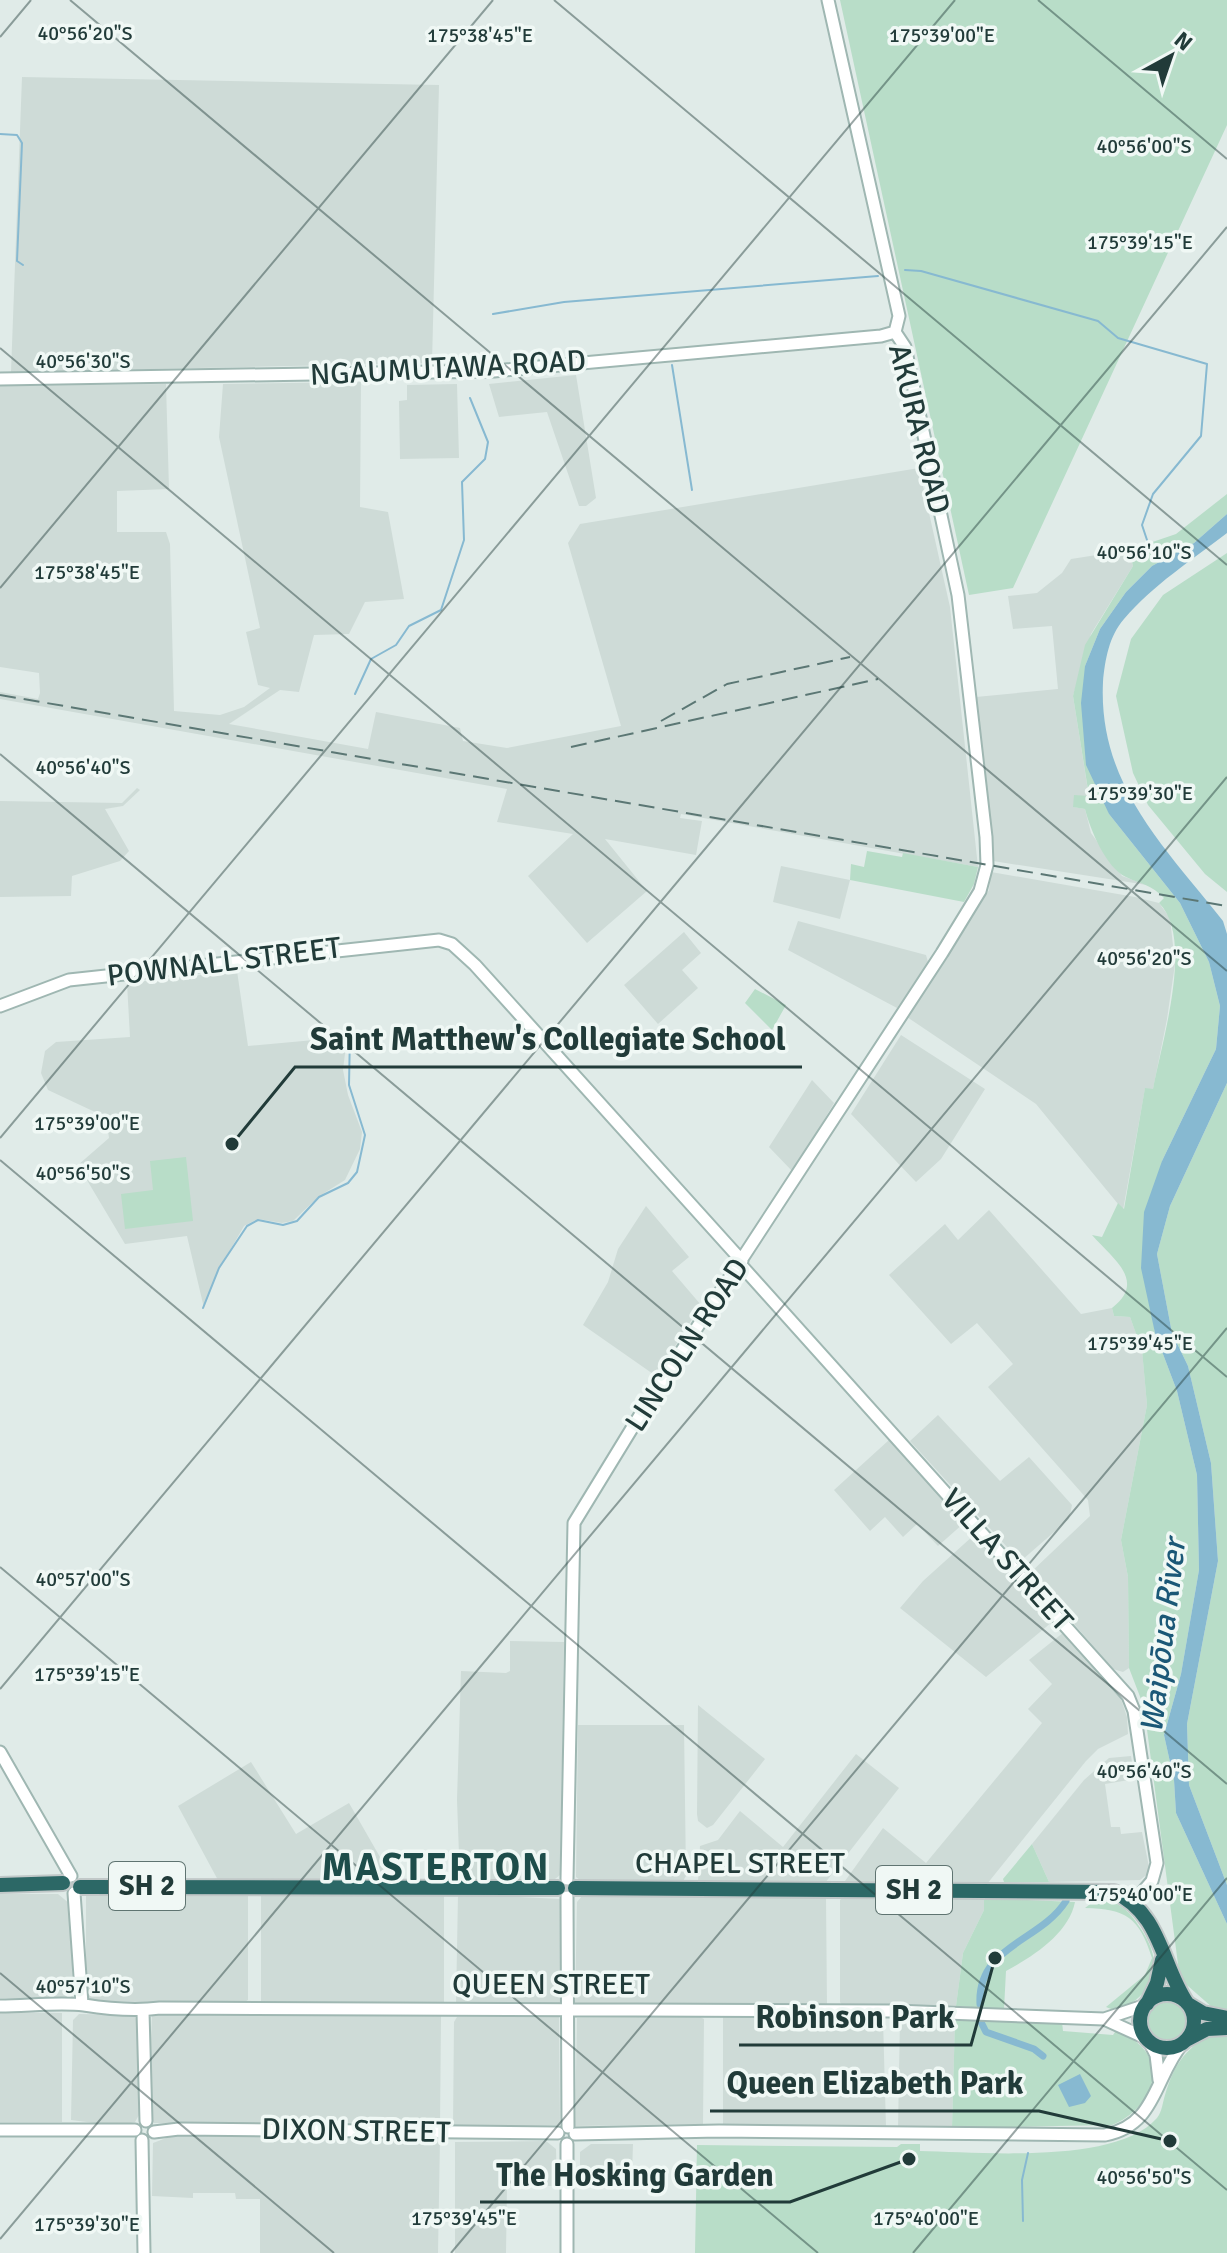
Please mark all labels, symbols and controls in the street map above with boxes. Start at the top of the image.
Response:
north arrow [1131,16,1211,96]
text: 40°56'20"S [37,21,133,46]
text: 175°38'45"E [427,23,533,48]
text: 175°39'00"E [889,23,995,48]
text: N [1169,26,1198,56]
text: 40°56'00"S [1096,134,1192,159]
text: 175°39'15"E [1087,230,1193,255]
street label: AKURA ROAD [880,340,958,518]
street label: NGAUMUTAWA ROAD [309,342,587,394]
text: 40°56'30"S [35,349,131,374]
text: 40°56'10"S [1096,540,1192,565]
text: 175°38'45"E [34,560,140,585]
text: 40°56'40"S [35,755,131,780]
text: 175°39'30"E [1087,781,1193,806]
street label: POWNALL STREET [105,929,343,995]
text: 40°56'20"S [1096,946,1192,971]
callout: Saint Matthew's Collegiate School [295,1011,802,1067]
text: Saint Matthew's Collegiate School [310,1020,786,1059]
text: 175°39'00"E [34,1111,140,1136]
text: 40°56'50"S [35,1161,131,1186]
street label: LINCOLN ROAD [617,1251,757,1439]
text: 175°39'45"E [1087,1331,1193,1356]
street label: VILLA STREET [933,1481,1081,1639]
water label: Waipōua River [1132,1533,1195,1735]
text: 40°57'00"S [35,1567,131,1592]
text: 175°39'15"E [34,1662,140,1687]
text: 40°56'40"S [1096,1759,1192,1784]
district label: MASTERTON [322,1844,550,1891]
street label: CHAPEL STREET [635,1845,845,1882]
road number: SH 2 [109,1862,185,1910]
road number: SH 2 [876,1866,952,1914]
text: 175°40'00"E [1087,1882,1193,1907]
street label: QUEEN STREET [452,1966,650,2003]
text: 40°57'10"S [35,1974,131,1999]
callout: Robinson Park [739,1989,971,2045]
text: Robinson Park [755,1998,955,2037]
callout: Queen Elizabeth Park [710,2055,1039,2111]
text: Queen Elizabeth Park [727,2064,1024,2103]
street label: DIXON STREET [261,2111,451,2151]
callout: The Hosking Garden [480,2146,790,2202]
text: The Hosking Garden [496,2156,774,2195]
text: 40°56'50"S [1096,2165,1192,2190]
text: 175°39'45"E [411,2206,517,2231]
text: 175°40'00"E [873,2206,979,2231]
text: 175°39'30"E [34,2212,140,2237]

